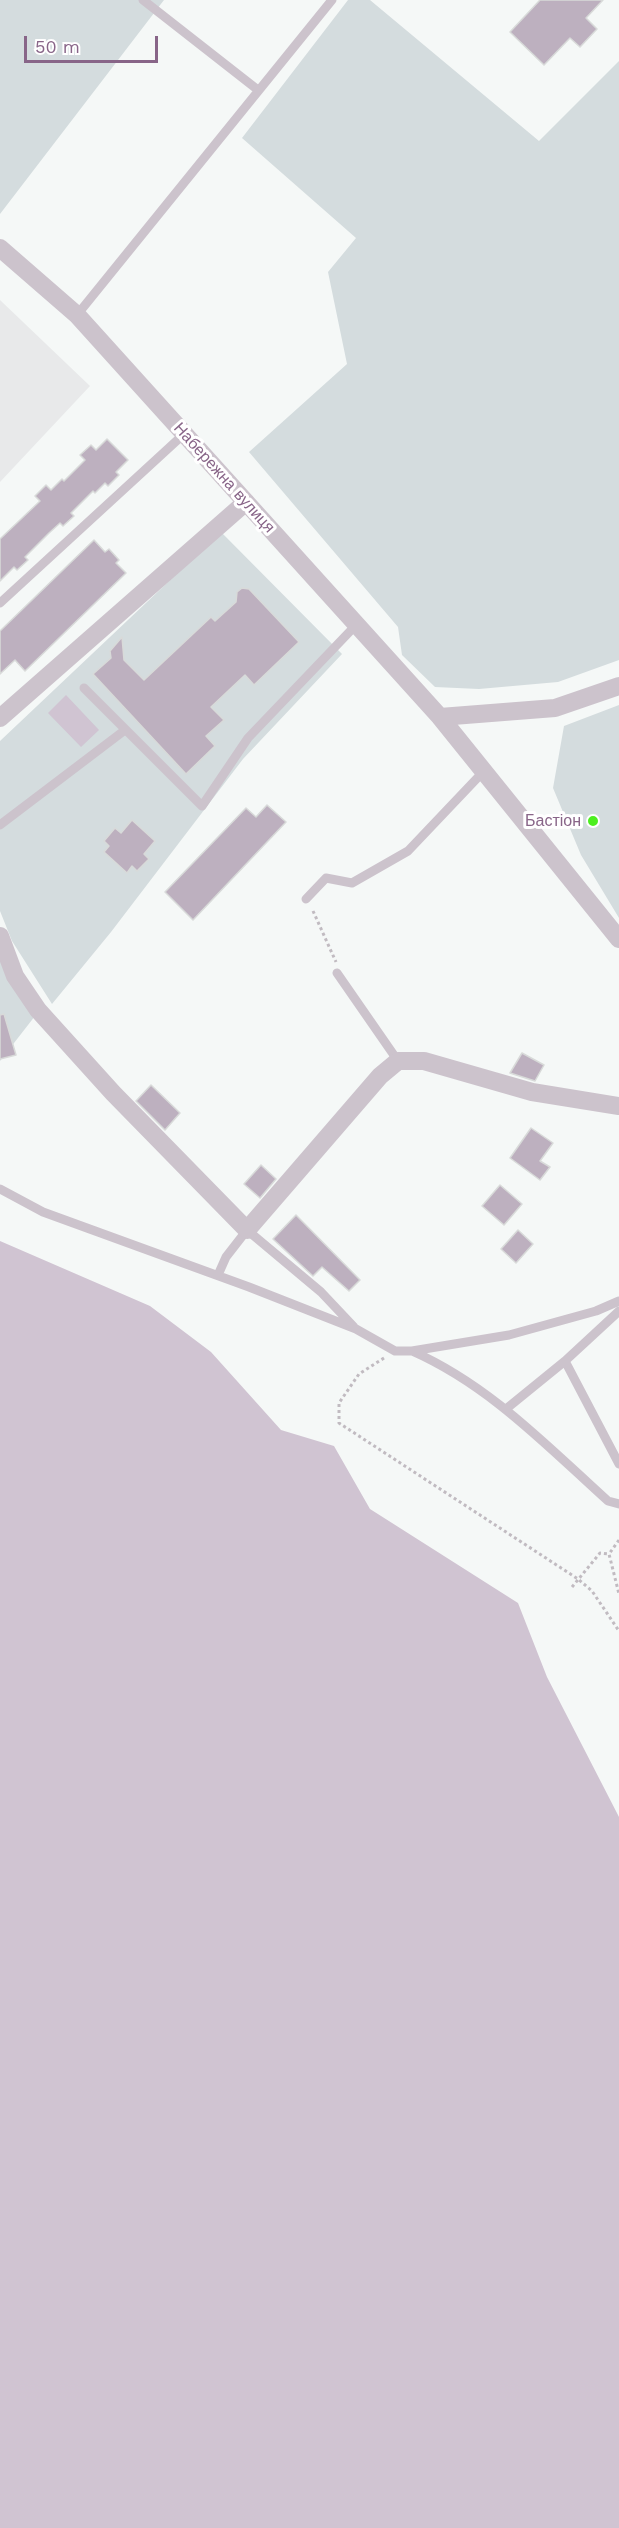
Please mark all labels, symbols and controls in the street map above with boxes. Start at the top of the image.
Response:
scale bar [27,24,160,62]
text: 50 m [35,36,80,57]
street label: Набережна вулиця [169,419,279,537]
place label: Бастіон [525,811,581,831]
marker: Бастіон [586,814,600,828]

